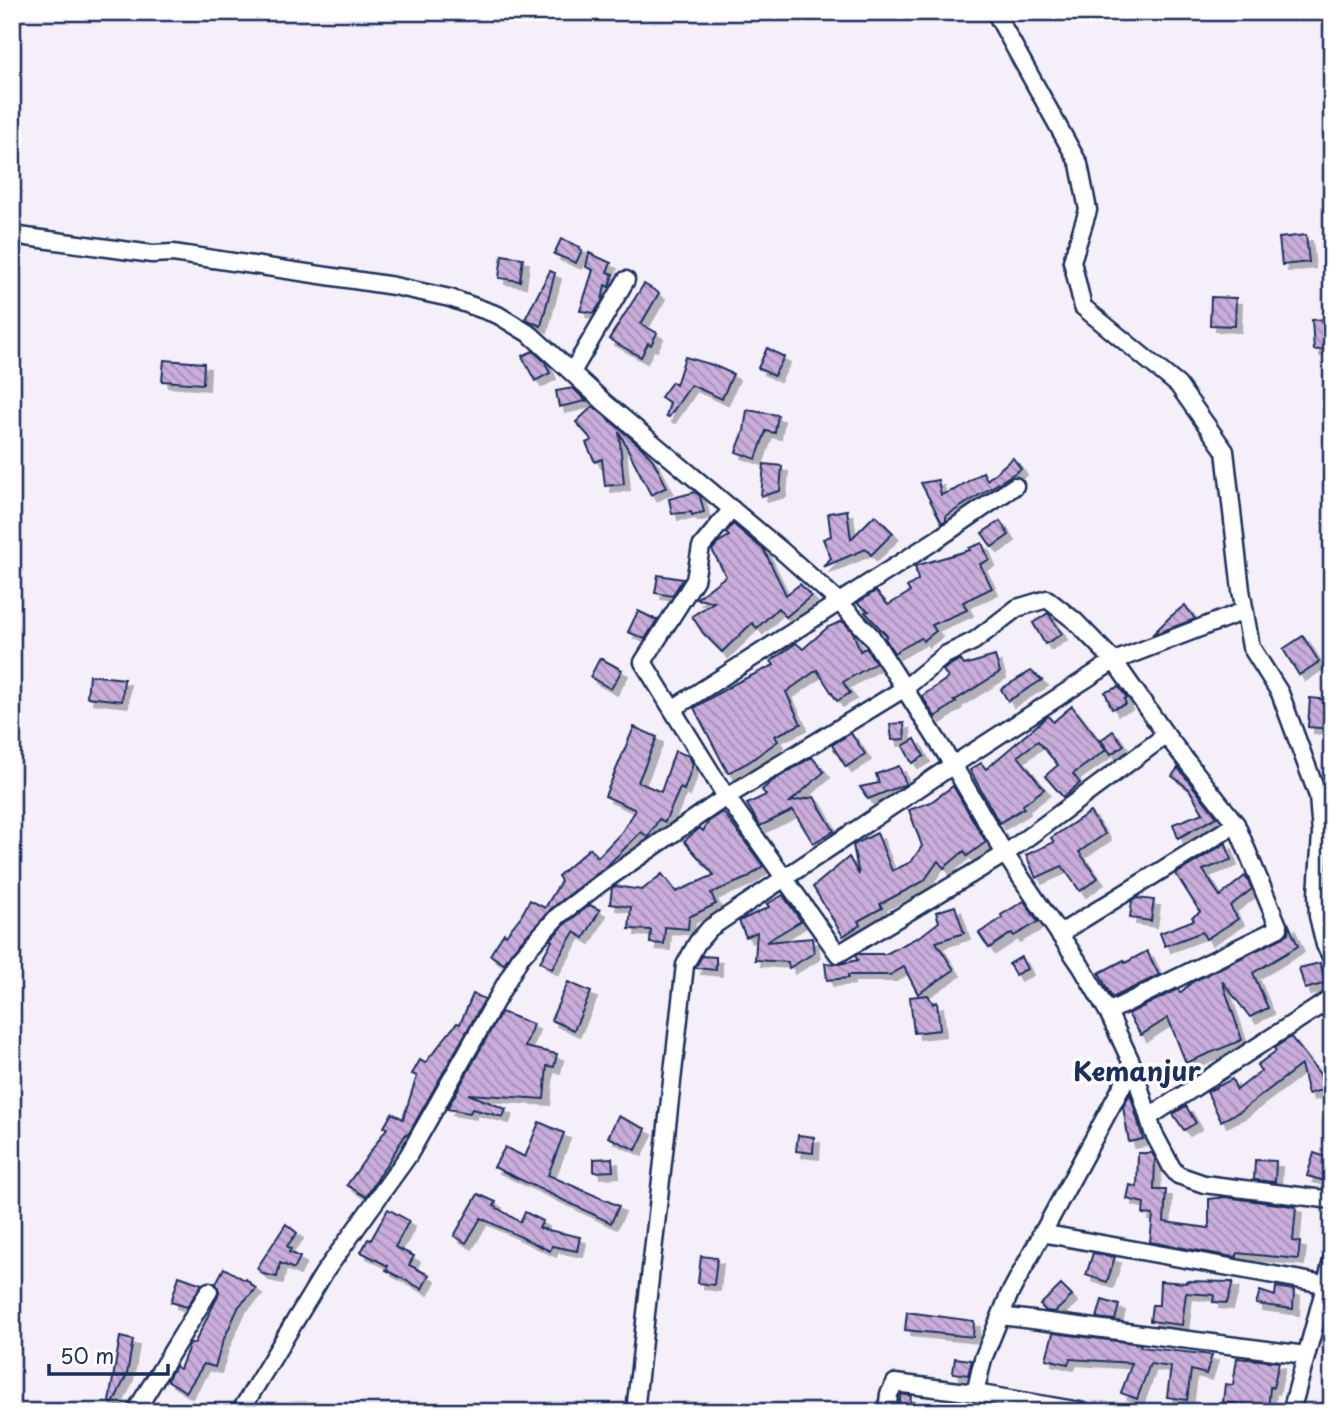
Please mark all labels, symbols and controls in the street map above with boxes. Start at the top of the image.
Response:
district label: Kemanjur [1073,1051,1201,1090]
scale bar [49,1333,168,1377]
text: 50 m [60,1339,114,1371]

